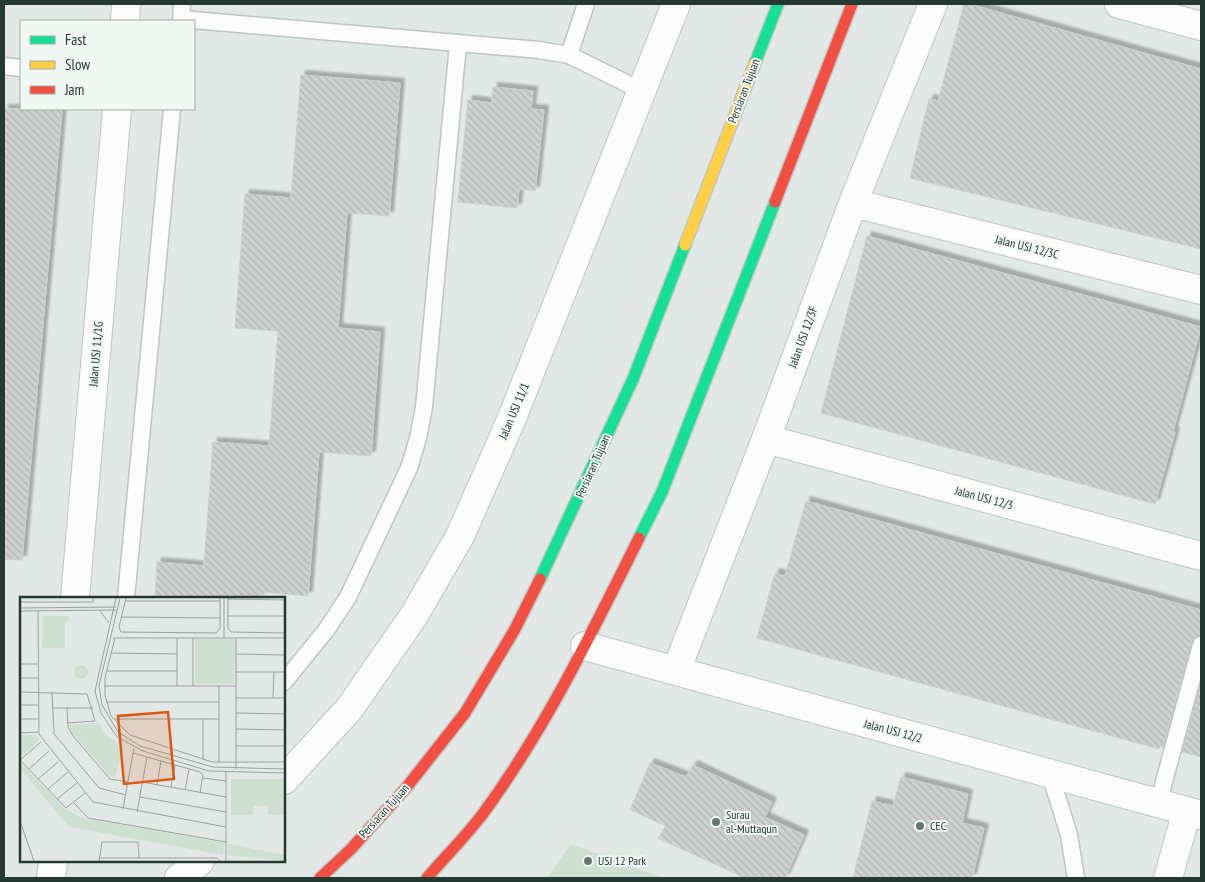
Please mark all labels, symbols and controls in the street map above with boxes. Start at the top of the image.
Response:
legend [20,20,195,110]
text: Fast [65,30,86,49]
text: Slow [65,55,90,74]
street label: Persiaran Tujuan [724,57,763,125]
text: Jam [64,80,84,99]
street label: Jalan USJ 12/3C [993,231,1061,262]
street label: Jalan USJ 12/3F [784,304,821,371]
street label: Jalan USJ 11/1G [85,321,106,388]
street label: Jalan USJ 11/1 [495,380,532,442]
street label: Persiaran Tujuan [572,432,613,500]
street label: Jalan USJ 12/3 [952,482,1015,512]
inset map [20,597,285,862]
street label: Jalan USJ 12/2 [861,715,924,745]
street label: Persiaran Tujuan [355,780,412,841]
place label: Surau al-Muttaqun [726,807,777,836]
marker: Surau al-Muttaqun [710,816,722,828]
place label: CEC [930,818,947,833]
marker: CEC [914,820,926,832]
place label: USJ 12 Park [598,853,646,868]
marker: USJ 12 Park [582,855,594,867]

